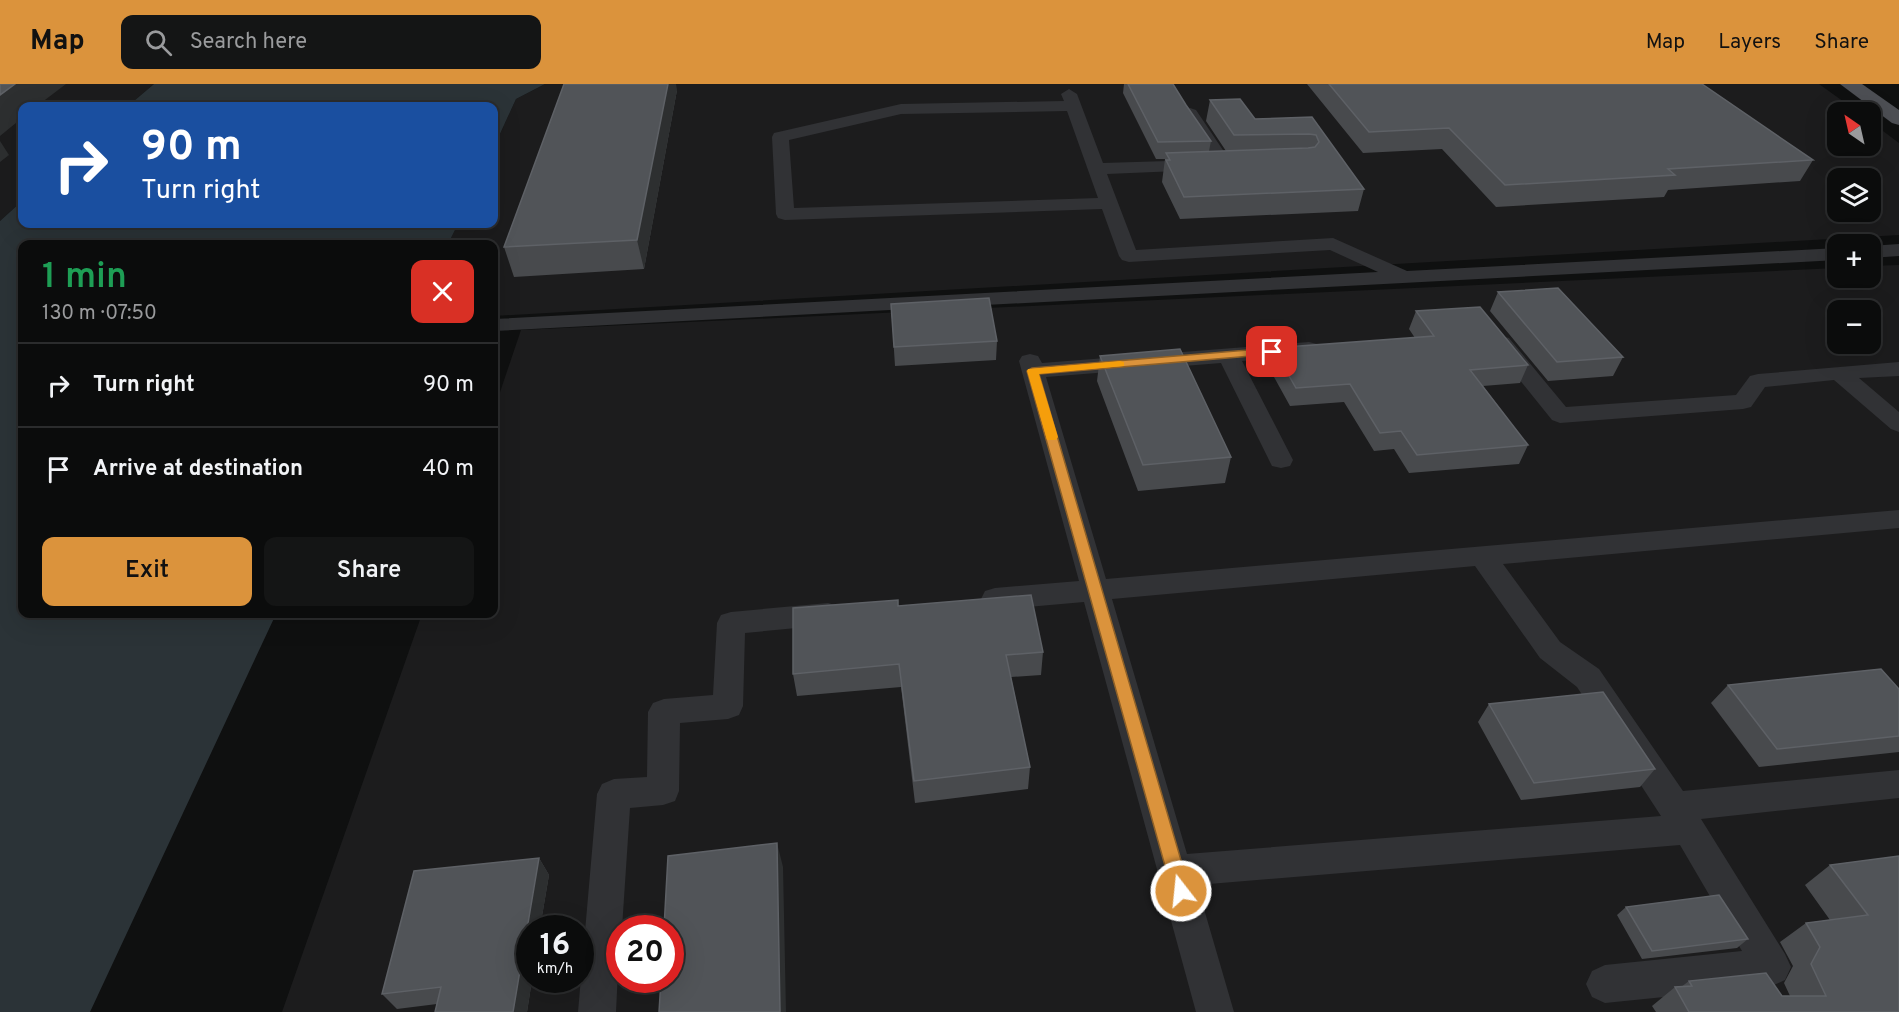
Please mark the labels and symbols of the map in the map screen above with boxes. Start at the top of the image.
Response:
north arrow [1827,102,1881,156]
pin [1246,326,1297,377]
position arrow [1149,859,1213,923]
speed limit sign: 20 [606,915,684,993]

